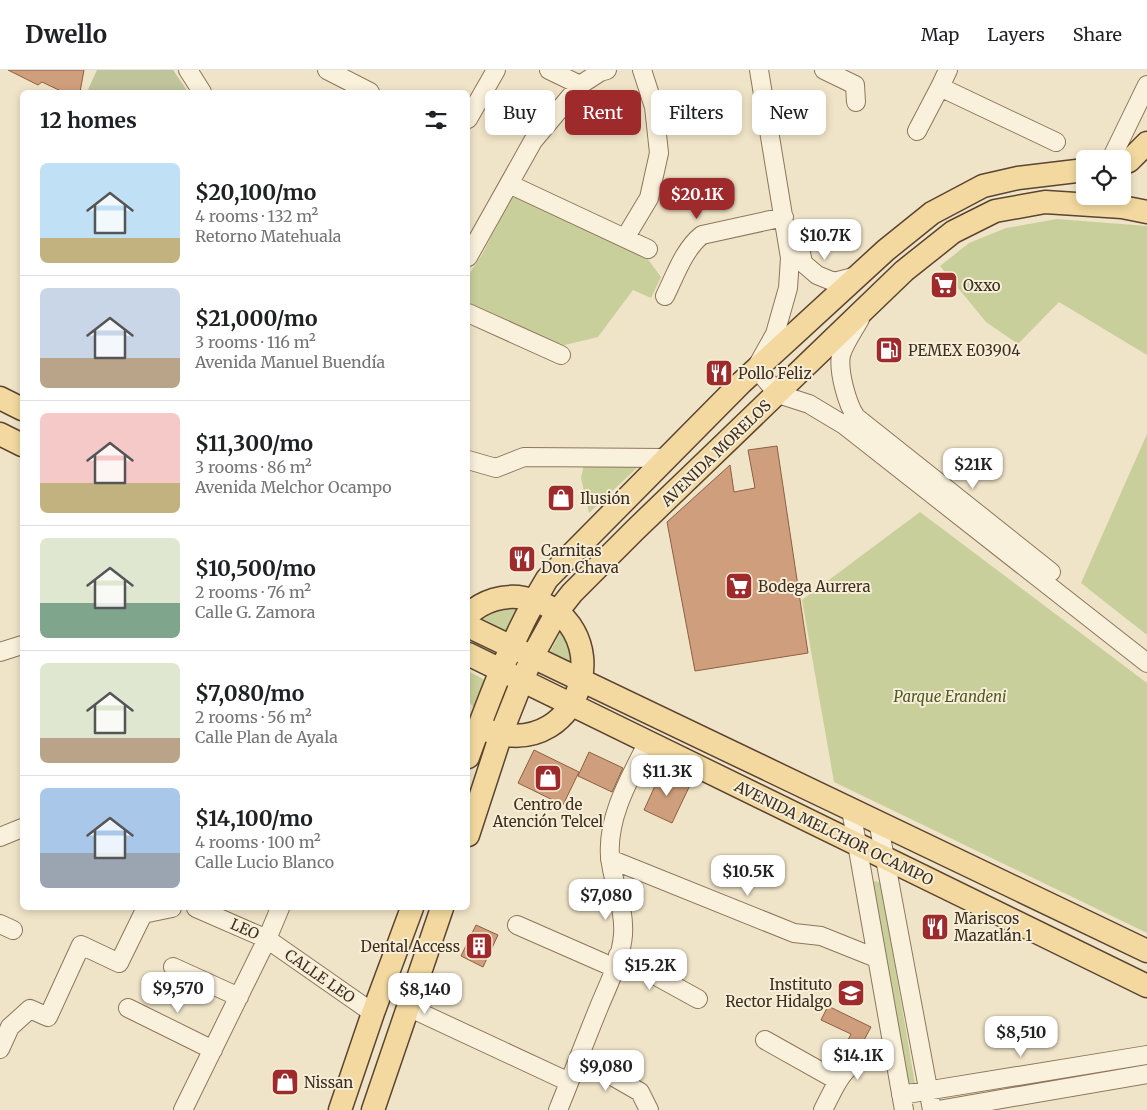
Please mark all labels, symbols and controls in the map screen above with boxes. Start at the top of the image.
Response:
text: Dwello [25,19,107,50]
text: Map [921,23,959,46]
text: Layers [987,23,1045,46]
text: Share [1073,23,1122,46]
chip: Buy [485,90,555,135]
chip: Rent [565,90,641,135]
chip: Filters [651,90,742,135]
chip: New [752,90,826,135]
icon: filters [422,106,450,134]
text: 12 homes [40,107,137,134]
map controls [1076,150,1131,205]
button: locate [1076,150,1131,205]
pin: $20.1K [656,178,738,220]
text: $20,100/mo [195,179,316,206]
icon: home [80,183,140,243]
text: $20.1K [671,184,723,204]
text: 4 rooms · 132 m² [195,206,318,226]
pin: $10.7K [784,218,866,261]
text: $10.7K [799,225,851,245]
text: Retorno Matehuala [195,226,341,246]
supermarket icon: Oxxo [929,270,959,300]
place label: Oxxo [963,276,1001,295]
text: $21,000/mo [195,305,317,332]
icon: home [80,308,140,368]
text: 3 rooms · 116 m² [195,332,316,352]
fuel station icon: PEMEX E03904 [874,335,904,365]
place label: PEMEX E03904 [908,341,1021,360]
text: Avenida Manuel Buendía [195,352,385,372]
restaurant icon: Pollo Feliz [704,358,734,388]
place label: Pollo Feliz [738,364,812,383]
street label: AVENIDA MORELOS [656,396,775,511]
text: $11,300/mo [195,430,313,457]
icon: home [80,433,140,493]
pin: $21K [943,448,1003,490]
text: $21K [954,454,992,474]
text: 3 rooms · 86 m² [195,457,312,477]
text: Avenida Melchor Ocampo [195,477,392,497]
shop icon: Ilusión [546,483,576,513]
place label: Ilusión [580,489,630,508]
place label: Carnitas Don Chava [541,541,619,577]
restaurant icon: Carnitas Don Chava [507,544,537,574]
text: $10,500/mo [195,555,316,582]
icon: home [80,558,140,618]
supermarket icon: Bodega Aurrera [724,571,754,601]
place label: Bodega Aurrera [758,577,870,596]
text: 2 rooms · 76 m² [195,582,311,602]
text: Calle G. Zamora [195,602,315,622]
text: $7,080/mo [195,680,304,707]
icon: home [80,683,140,743]
park label: Parque Erandeni [894,687,1006,706]
text: 2 rooms · 56 m² [195,707,312,727]
text: Calle Plan de Ayala [195,727,338,747]
pin: $11.3K [626,754,708,797]
text: $11.3K [642,761,692,781]
shop icon: Centro de Atención Telcel [533,763,563,793]
street label: AVENIDA MELCHOR OCAMPO [731,776,937,890]
place label: Centro de Atención Telcel [492,795,604,831]
text: $14,100/mo [195,805,313,832]
icon: home [80,808,140,868]
text: 4 rooms · 100 m² [195,832,321,852]
text: Calle Lucio Blanco [195,852,334,872]
pin: $10.5K [707,854,789,897]
text: $10.5K [722,861,774,881]
pin: $7,080 [565,878,647,921]
text: $7,080 [580,885,632,905]
place label: Mariscos Mazatlán 1 [954,909,1032,945]
restaurant icon: Mariscos Mazatlán 1 [920,912,950,942]
street label: LEO [228,914,262,944]
building icon: Dental Access [464,931,494,961]
place label: Dental Access [361,937,460,956]
street label: CALLE LEO [281,945,359,1007]
pin: $15.2K [609,948,691,991]
text: $15.2K [624,955,676,975]
pin: $9,570 [137,972,219,1014]
pin: $8,140 [384,972,466,1015]
place label: Instituto Rector Hidalgo [725,975,832,1011]
text: $9,570 [152,978,204,998]
school or university icon: Instituto Rector Hidalgo [836,978,866,1008]
text: $8,140 [399,979,451,999]
pin: $8,510 [980,1016,1062,1058]
text: $8,510 [996,1022,1046,1042]
pin: $14.1K [817,1038,899,1081]
text: $14.1K [833,1045,883,1065]
pin: $9,080 [565,1050,647,1092]
text: $9,080 [579,1056,633,1076]
shop icon: Nissan [270,1067,300,1097]
place label: Nissan [304,1073,353,1092]

